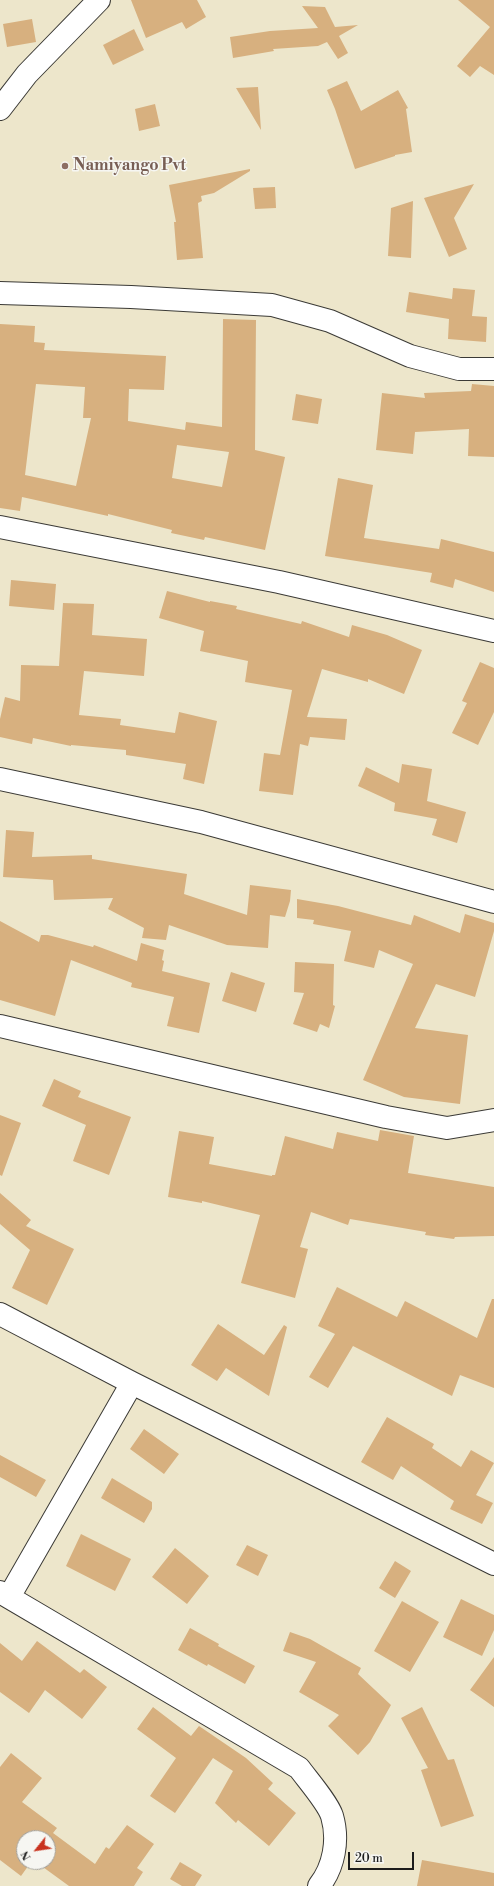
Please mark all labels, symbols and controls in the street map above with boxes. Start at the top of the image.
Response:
place label: Namiyango Pvt [73,156,186,176]
marker: Namiyango Pvt [60,161,70,171]
north arrow [16,1830,56,1870]
scale bar [350,1844,416,1870]
text: N [18,1848,35,1863]
text: 20 m [355,1851,383,1866]

